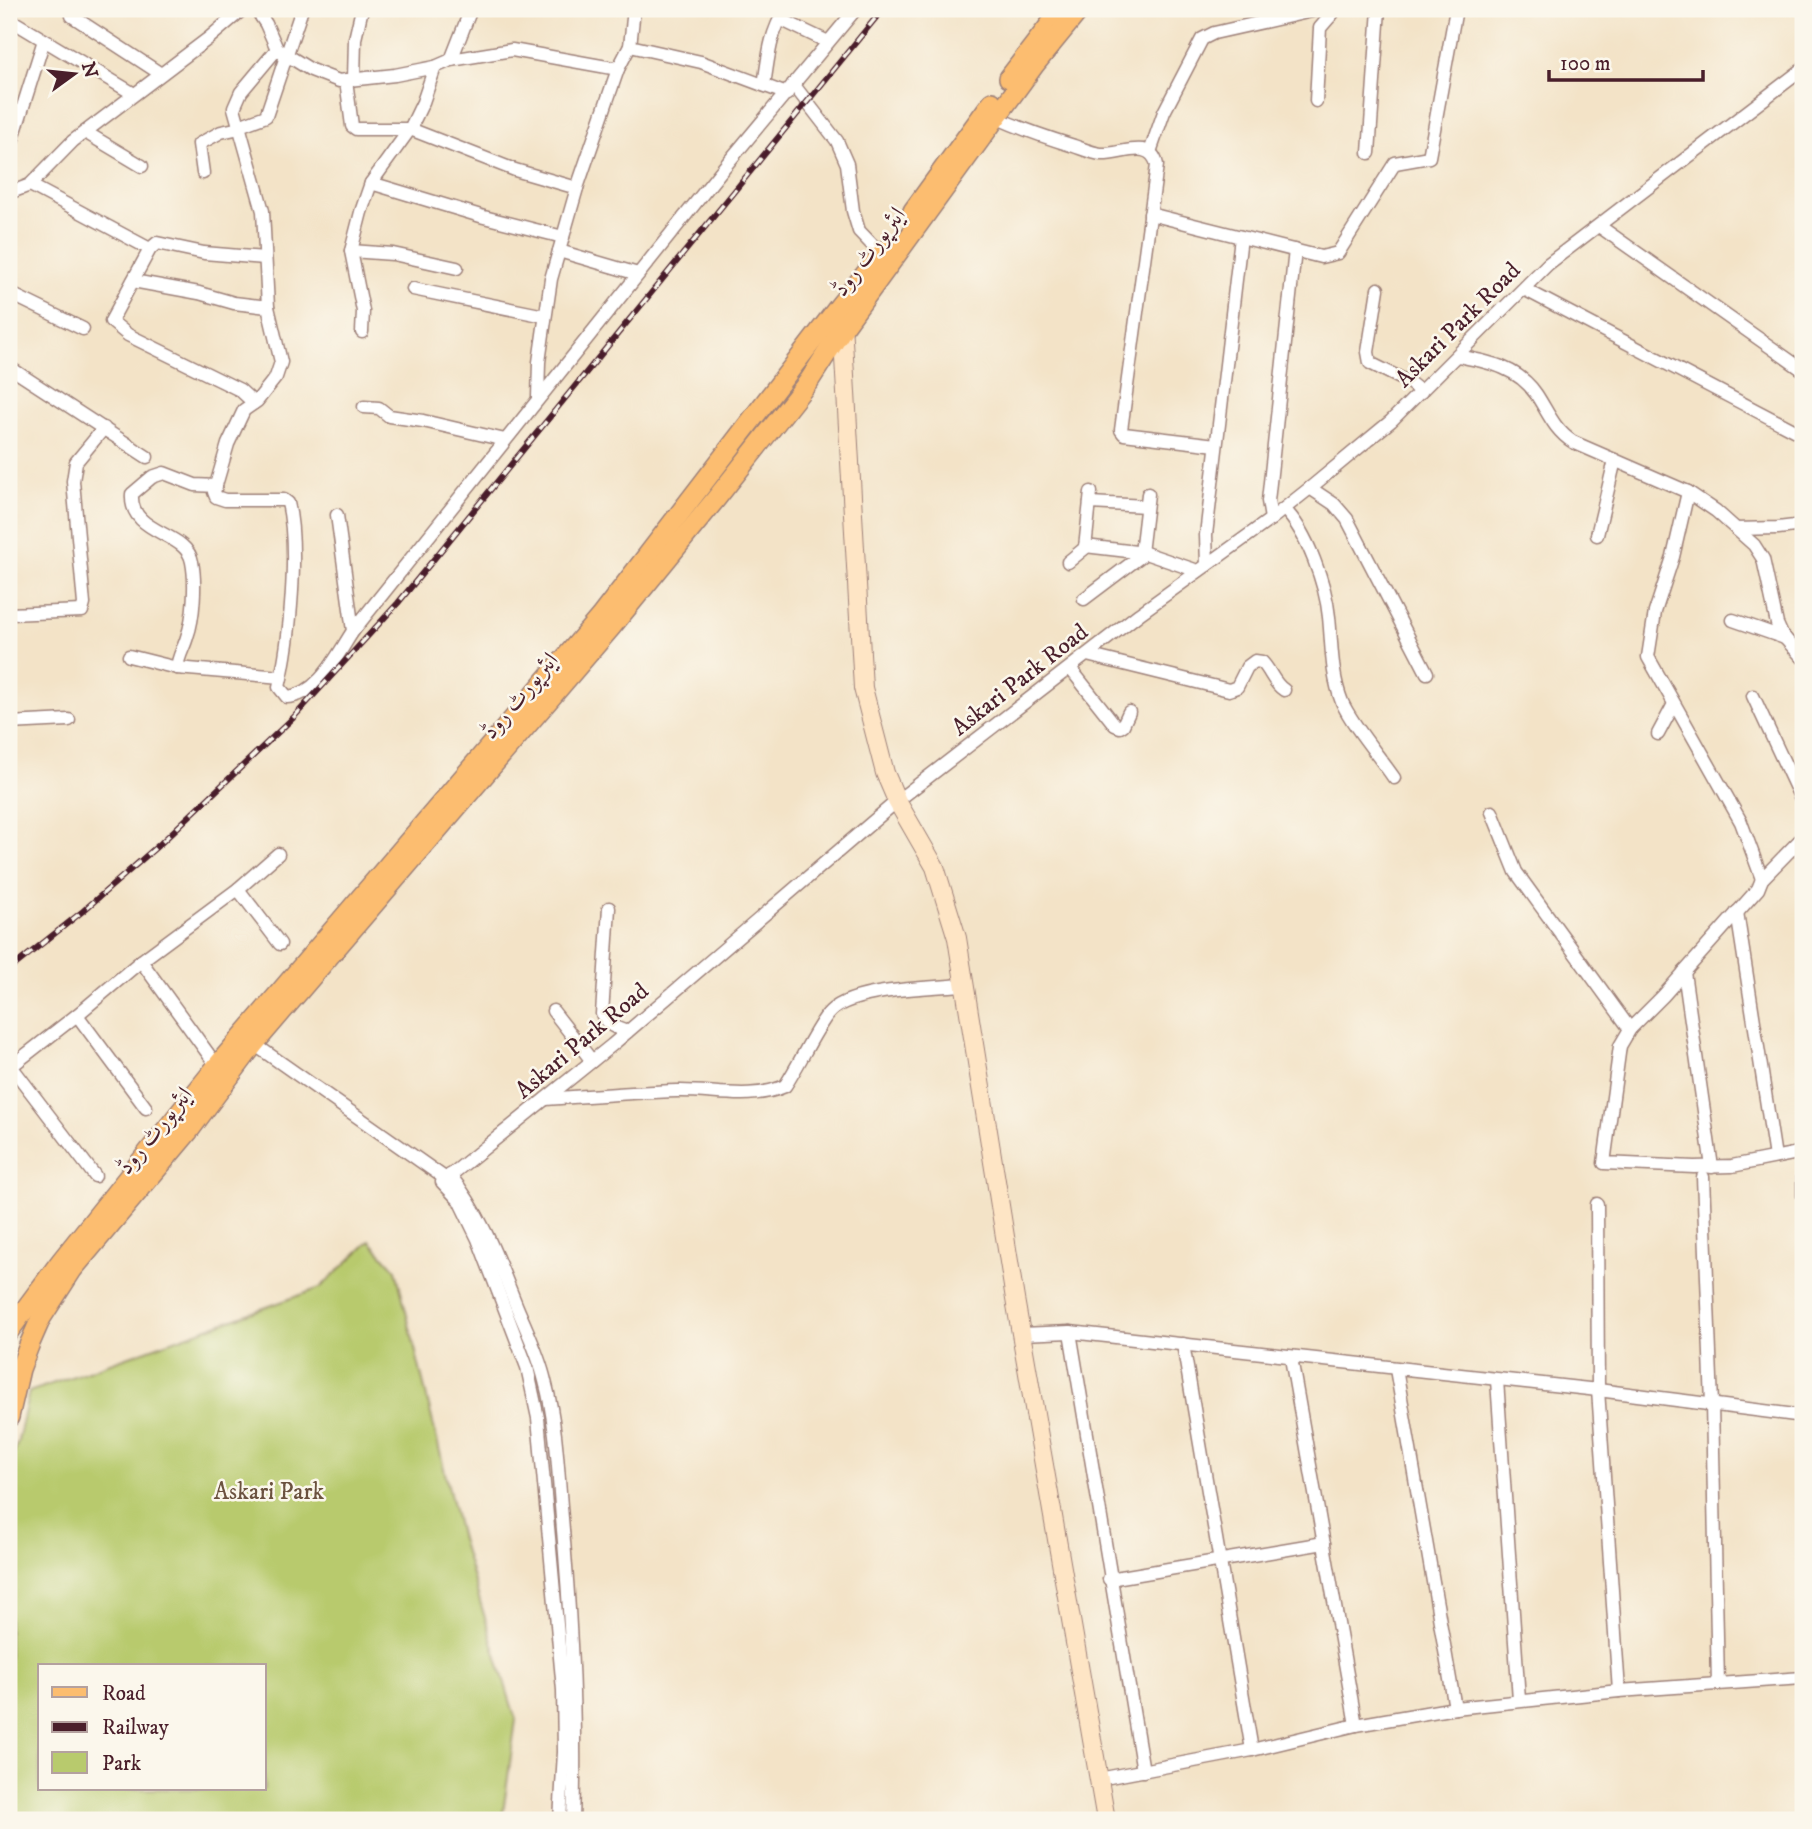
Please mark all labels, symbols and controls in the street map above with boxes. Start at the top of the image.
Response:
north arrow [38,38,108,108]
scale bar [1549,38,1703,82]
text: 100 m [1560,51,1611,77]
text: N [76,59,102,81]
street label: ایئرپورٹ روڈ [826,201,913,303]
street label: Askari Park Road [1389,256,1527,394]
street label: Askari Park Road [946,617,1094,743]
street label: ایئرپورٹ روڈ [475,646,566,746]
street label: Askari Park Road [509,976,655,1106]
street label: ایئرپورٹ روڈ [110,1081,200,1182]
park label: Askari Park [214,1477,324,1507]
legend [38,1664,266,1790]
text: Road [102,1681,146,1707]
text: Railway [102,1715,170,1741]
text: Park [102,1751,142,1777]

